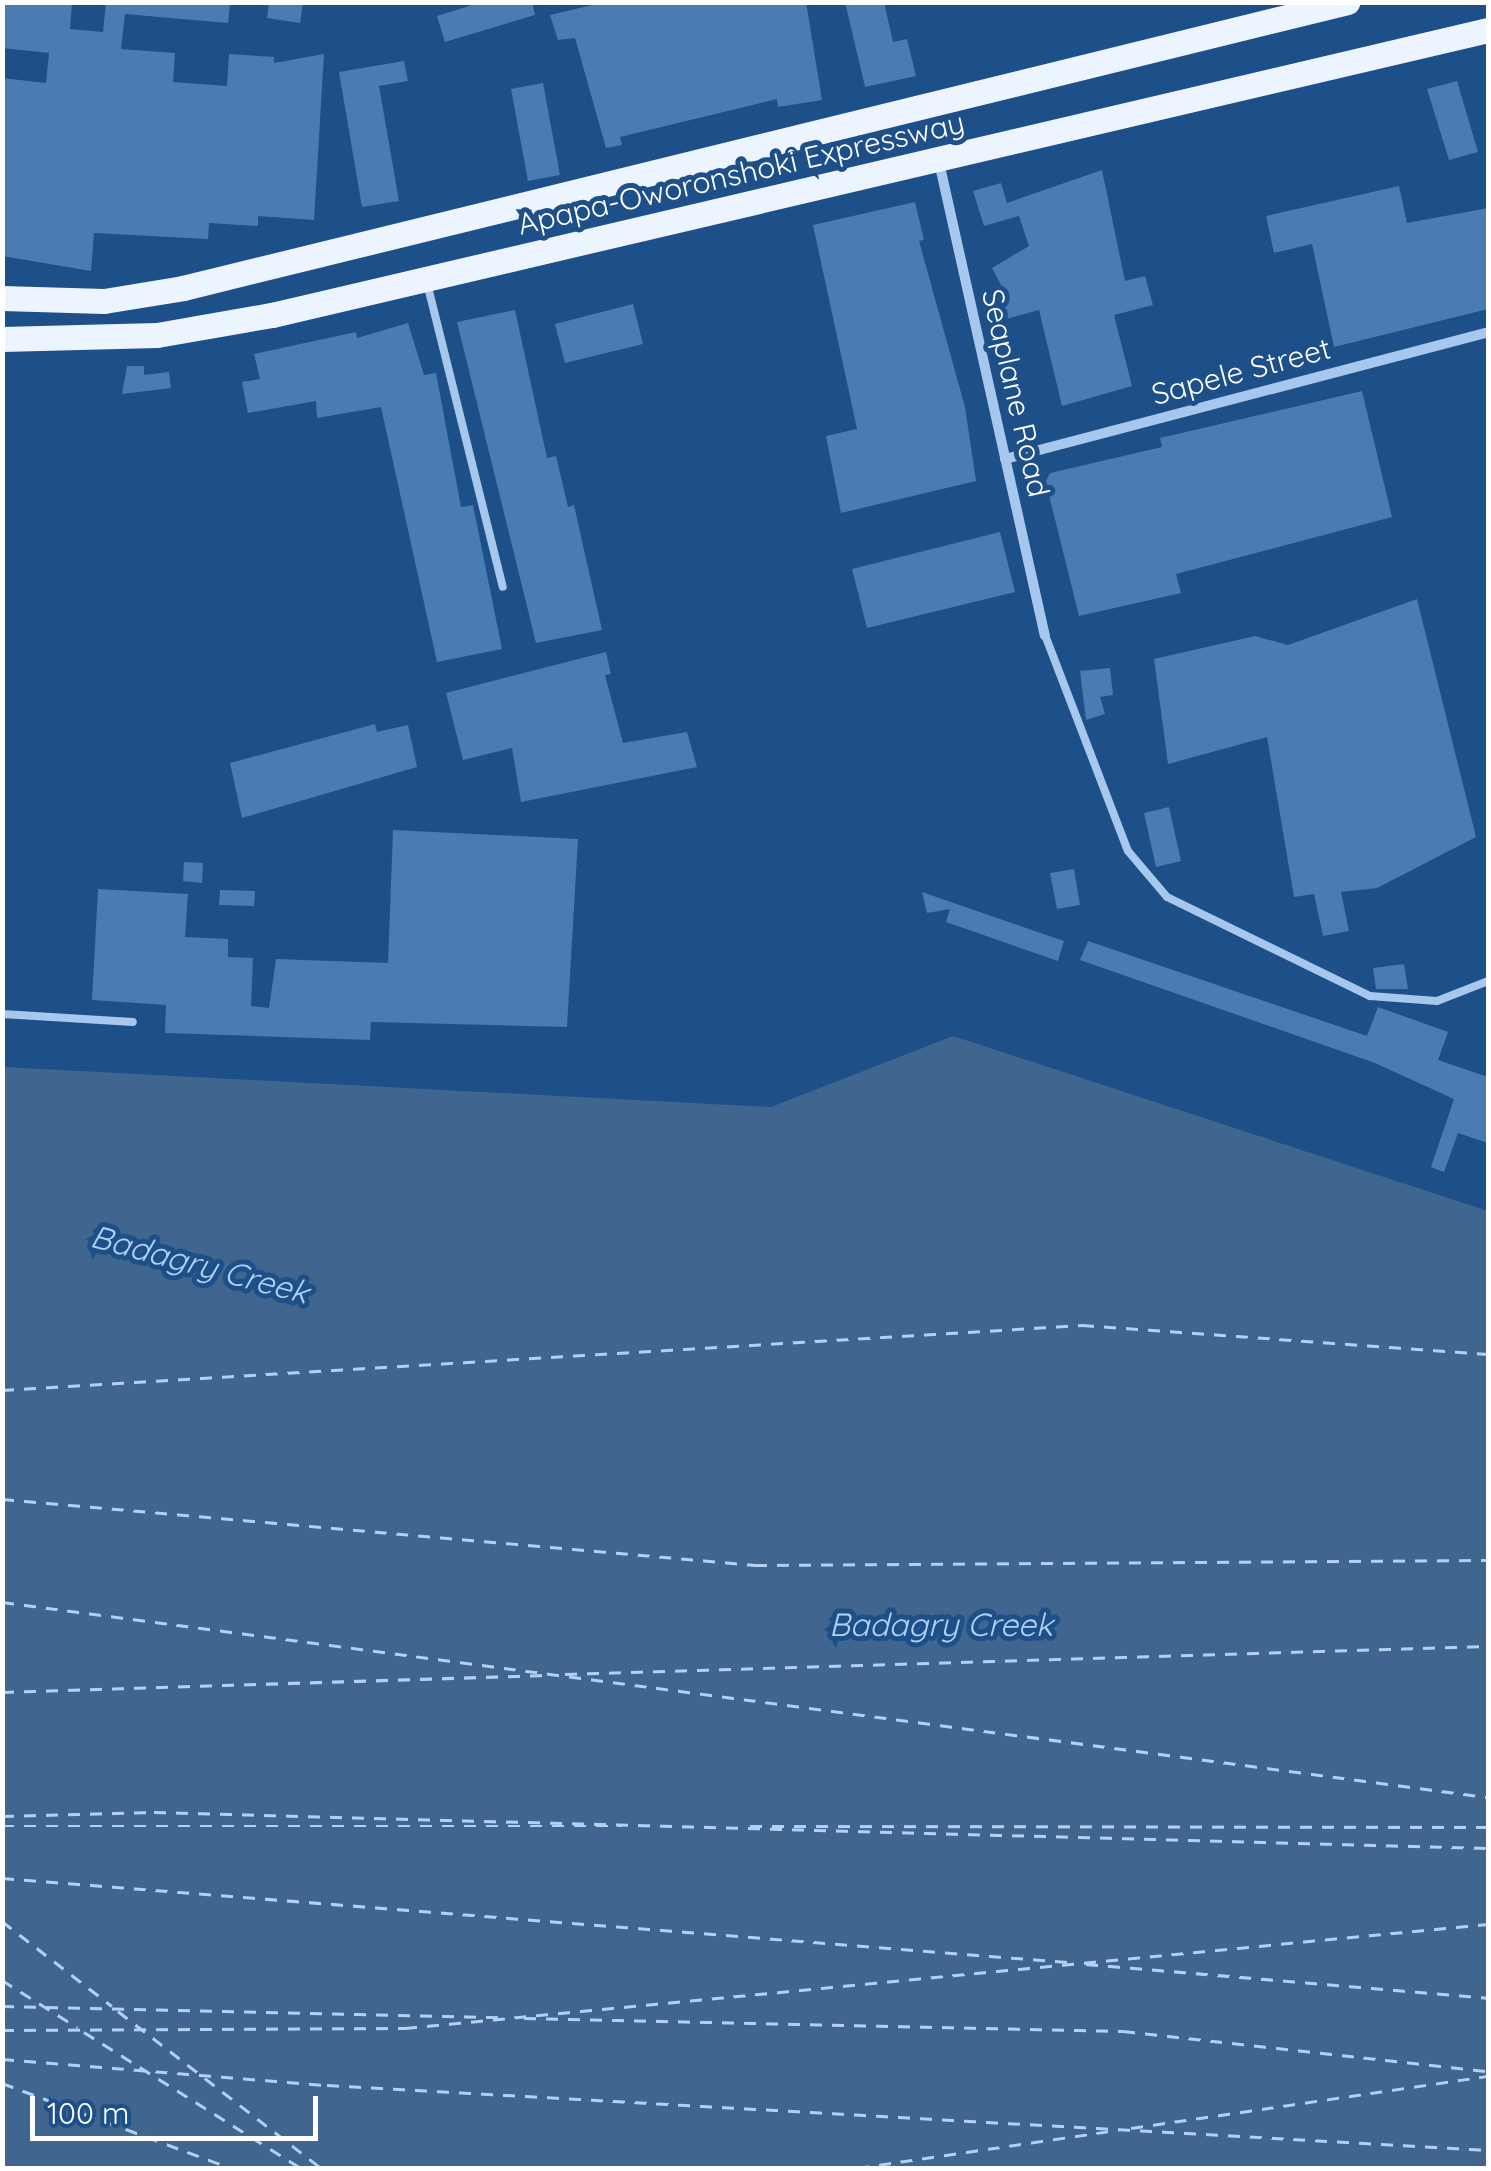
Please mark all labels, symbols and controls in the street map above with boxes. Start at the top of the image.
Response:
street label: Apapa-Oworonshoki Expressway [514,104,968,242]
street label: Seaplane Road [975,286,1057,500]
street label: Sapele Street [1148,330,1334,412]
water label: Badagry Creek [87,1216,313,1312]
water label: Badagry Creek [829,1605,1053,1643]
scale bar [35,2076,322,2138]
text: 100 m [47,2094,129,2132]

